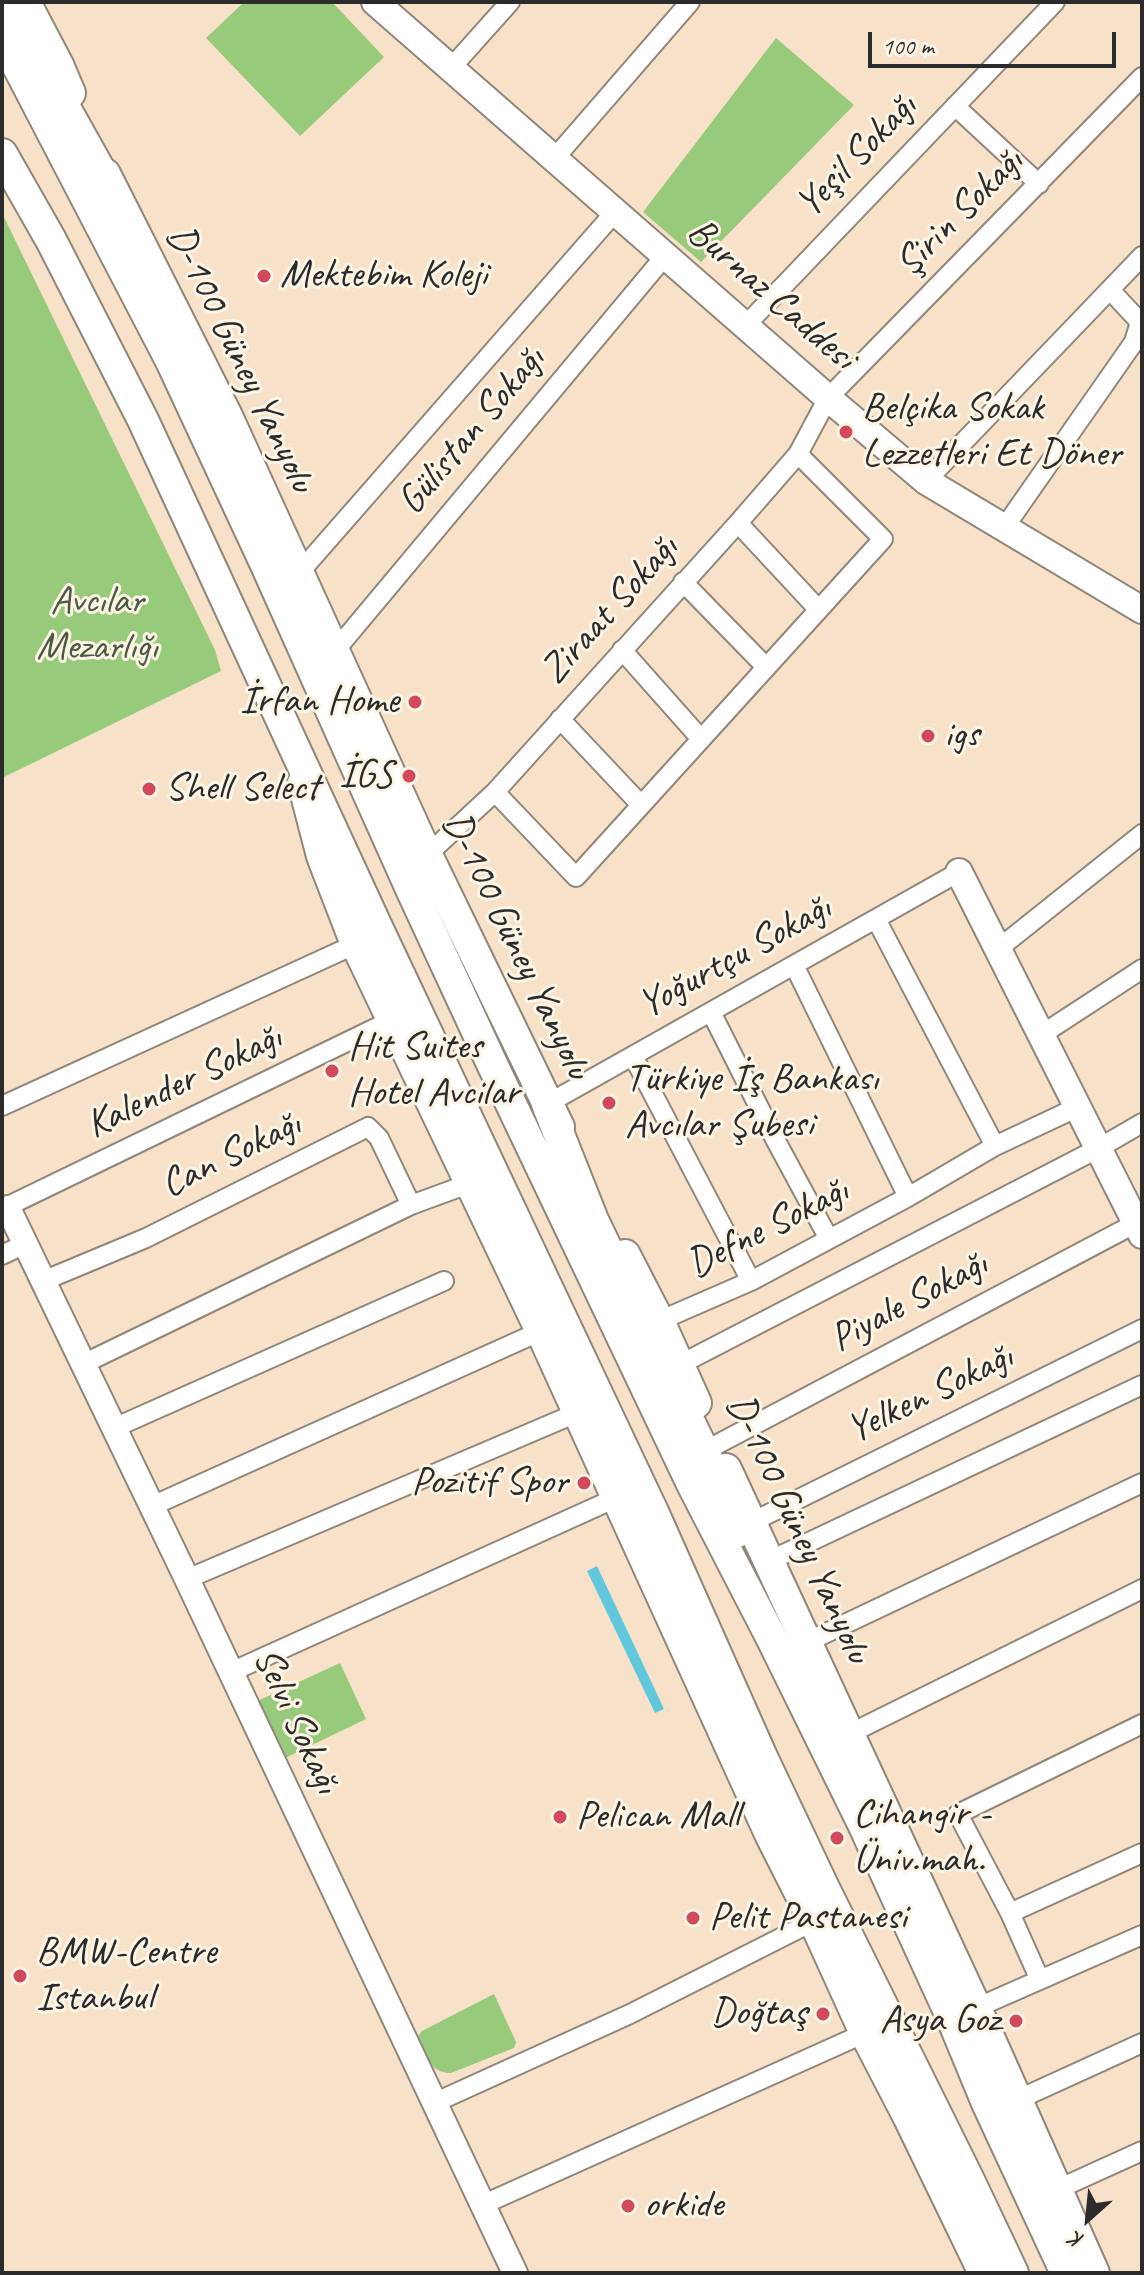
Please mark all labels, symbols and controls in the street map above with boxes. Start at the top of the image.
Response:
scale bar [872,16,1120,66]
text: 100 m [882,31,934,61]
street label: Yeşil Sokağı [786,84,928,228]
street label: Şirin Sokağı [886,139,1034,287]
street label: Burnaz Caddesi [677,209,865,381]
street label: D-100 Güney Yanyolu [155,218,325,500]
place label: Mektebim Koleji [280,252,487,300]
marker: Mektebim Koleji [255,267,273,285]
street label: Gülistan Sokağı [388,337,556,525]
place label: Belçika Sokak Lezzetleri Et Döner [862,385,1122,479]
marker: Belçika Sokak Lezzetleri Et Döner [837,423,855,441]
street label: Ziraat Sokağı [531,526,689,694]
park label: Avcılar Mezarlığı [37,578,157,672]
place label: İrfan Home [240,678,399,726]
marker: İrfan Home [406,693,424,711]
place label: igs [944,712,979,760]
marker: igs [919,727,937,745]
place label: İGS [339,752,393,800]
place label: Shell Select [165,765,319,813]
marker: İGS [400,767,418,785]
marker: Shell Select [140,780,158,798]
street label: D-100 Güney Yanyolu [431,805,601,1087]
street label: Yoğurtçu Sokağı [630,884,840,1030]
street label: Kalender Sokağı [78,1014,290,1150]
place label: Hit Suites Hotel Avcilar [348,1024,519,1118]
place label: Türkiye İş Bankası Avcılar Şubesi [625,1056,878,1150]
marker: Hit Suites Hotel Avcilar [323,1062,341,1080]
marker: Türkiye İş Bankası Avcılar Şubesi [600,1094,618,1112]
street label: Can Sokağı [153,1101,309,1209]
street label: Defne Sokağı [679,1167,857,1289]
street label: Piyale Sokağı [822,1241,996,1363]
street label: Yelken Sokağı [839,1333,1021,1455]
street label: D-100 Güney Yanyolu [715,1387,881,1671]
place label: Pozitif Spor [411,1459,568,1507]
marker: Pozitif Spor [575,1474,593,1492]
street label: Selvi Sokağı [242,1641,350,1801]
place label: Cihangir - Üniv.mah. [853,1791,991,1885]
place label: Pelican Mall [576,1793,739,1841]
marker: Pelican Mall [551,1808,569,1826]
marker: Cihangir - Üniv.mah. [828,1829,846,1847]
place label: Pelit Pastanesi [709,1894,907,1942]
marker: Pelit Pastanesi [684,1909,702,1927]
place label: BMW-Centre Istanbul [36,1929,216,2023]
marker: BMW-Centre Istanbul [11,1967,29,1985]
place label: Doğtaş [711,1990,807,2038]
place label: Asya Goz [880,1997,1000,2045]
marker: Doğtaş [814,2005,832,2023]
marker: Asya Goz [1007,2012,1025,2030]
north arrow [1048,2179,1128,2259]
place label: orkide [644,2182,723,2230]
marker: orkide [619,2197,637,2215]
text: K [1066,2225,1088,2255]

